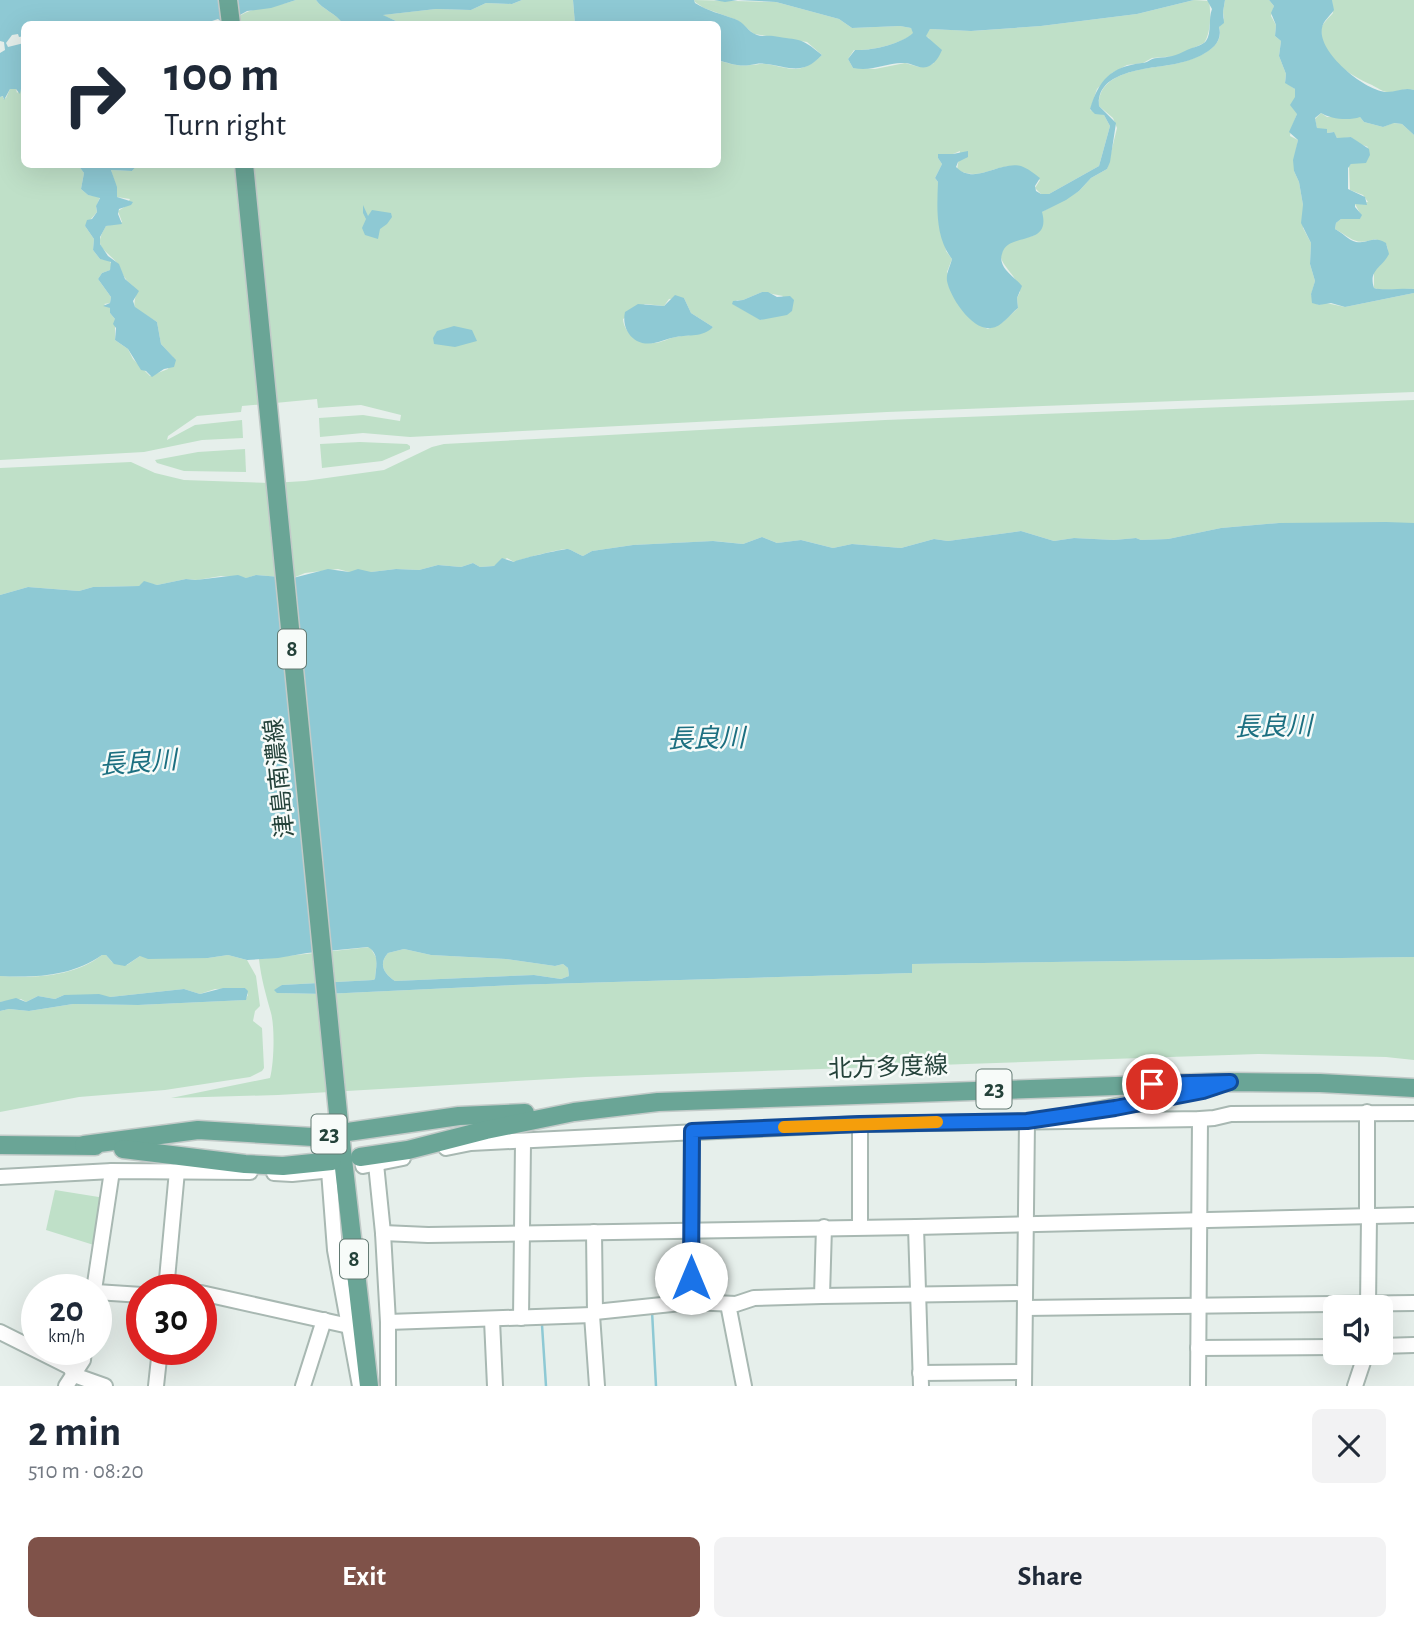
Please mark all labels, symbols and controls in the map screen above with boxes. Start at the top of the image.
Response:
icon: right [49,49,140,140]
text: 100 m [164,51,280,100]
text: Turn right [164,109,286,141]
road number: 8 [278,629,306,668]
water label: 長良川 [1234,712,1315,741]
street label: 津島南濃線 [260,717,298,839]
water label: 長良川 [667,724,748,753]
water label: 長良川 [98,746,181,779]
street label: 北方多度線 [828,1052,948,1082]
pin [1122,1054,1182,1114]
icon: arrive [1133,1065,1171,1103]
road number: 23 [976,1070,1012,1108]
road number: 23 [312,1114,346,1154]
road number: 8 [340,1240,368,1278]
position arrow [654,1241,728,1315]
speed limit sign: 30 [126,1274,217,1365]
text: 20 [49,1293,84,1328]
map controls [1323,1295,1393,1365]
button: sound [1323,1295,1393,1365]
text: km/h [48,1328,85,1346]
button: close [1312,1409,1386,1483]
text: 2 min [28,1411,121,1453]
text: 510 m · 08:20 [28,1460,144,1483]
button: Exit [28,1537,700,1617]
button: Share [714,1537,1386,1617]

